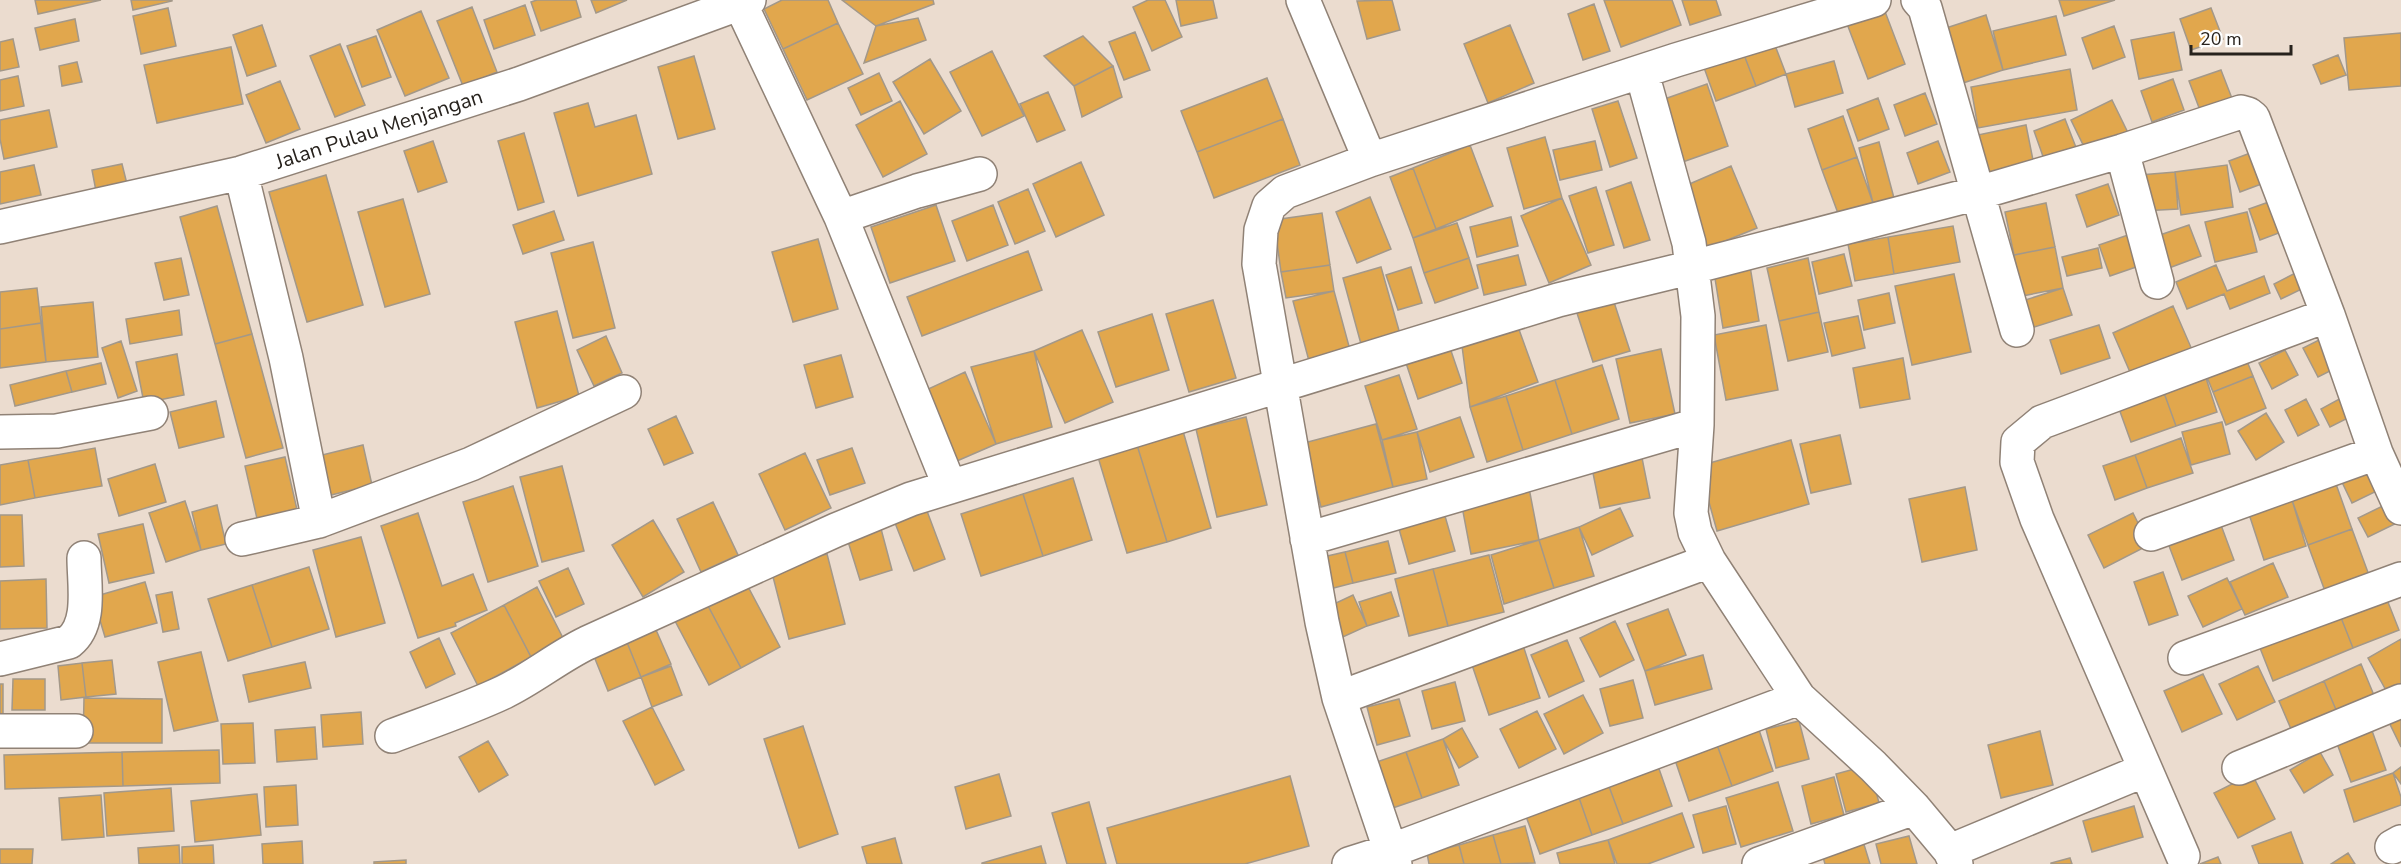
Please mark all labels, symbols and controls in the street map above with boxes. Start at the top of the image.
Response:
scale bar [2191,18,2292,56]
text: 20 m [2200,27,2242,51]
street label: Jalan Pulau Menjangan [271,82,486,176]

